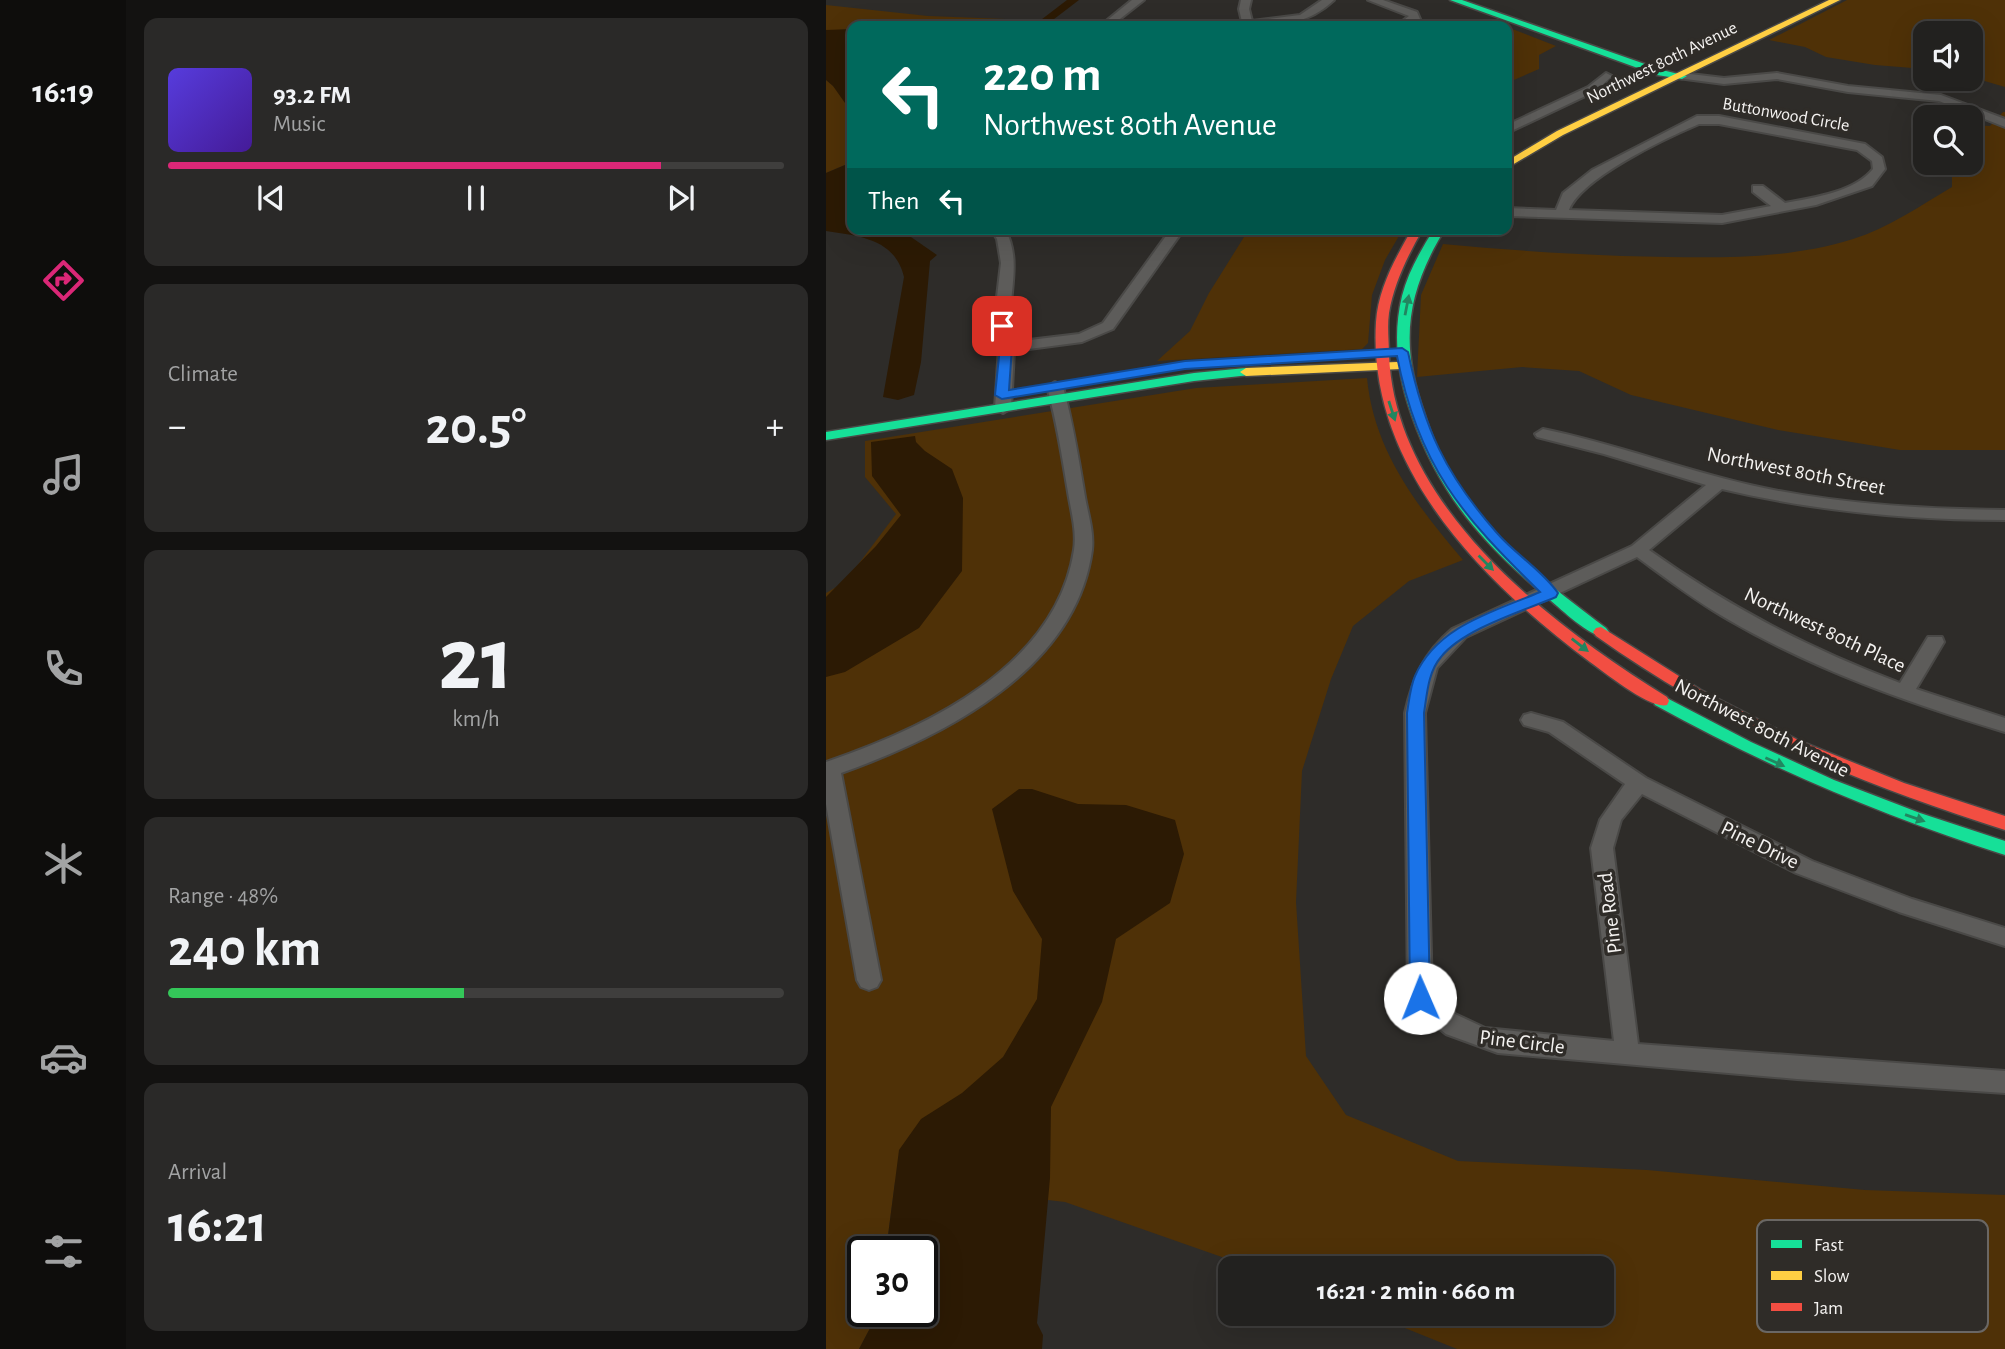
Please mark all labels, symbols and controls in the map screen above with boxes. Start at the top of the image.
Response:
street label: Northwest 80th Avenue [1584,19,1740,107]
map controls [1913,21,1983,175]
button: sound [1913,21,1983,91]
icon: left [868,49,959,140]
text: 220 m [983,51,1102,100]
text: 16:19 [32,76,94,108]
text: 93.2 FM [273,82,351,108]
street label: Buttonwood Circle [1721,95,1851,135]
button: search [1913,105,1983,175]
text: Northwest 80th Avenue [983,109,1277,141]
text: Music [273,113,325,136]
icon: previous [252,179,290,217]
icon: pause [457,179,495,217]
icon: next [662,179,700,217]
icon: left [933,182,971,220]
text: Then [868,188,919,214]
icon: directions [39,256,88,305]
one-way arrow [1402,294,1413,316]
pin [972,296,1032,356]
icon: arrive [983,307,1021,345]
text: Climate [168,363,238,386]
one-way arrow [1387,400,1398,421]
text: 20.5° [425,401,527,453]
text: − [168,408,186,446]
text: + [766,408,784,446]
street label: Northwest 80th Street [1705,443,1887,499]
icon: music [39,450,88,499]
one-way arrow [1477,554,1494,571]
street label: Northwest 80th Place [1741,583,1909,677]
text: 21 [438,615,514,706]
one-way arrow [1570,638,1588,653]
icon: phone [39,644,88,693]
street label: Northwest 80th Avenue [1671,675,1853,781]
text: km/h [452,708,500,731]
one-way arrow [1764,757,1785,768]
one-way arrow [1905,813,1926,824]
street label: Pine Drive [1718,817,1802,873]
icon: climate [39,839,88,888]
street label: Pine Road [1595,871,1625,955]
text: Range · 48% [168,885,278,908]
text: 240 km [168,923,321,975]
position arrow [1383,961,1457,1035]
street label: Pine Circle [1478,1026,1566,1058]
icon: car [39,1033,88,1082]
text: Arrival [168,1161,227,1184]
text: 16:21 [168,1199,267,1251]
legend [1757,1220,1988,1332]
icon: filters [39,1227,88,1276]
speed limit sign: 30 [847,1236,938,1327]
text: Fast [1814,1236,1844,1255]
text: Slow [1814,1267,1850,1286]
text: 16:21 · 2 min · 660 m [1317,1278,1515,1304]
text: Jam [1814,1299,1843,1318]

